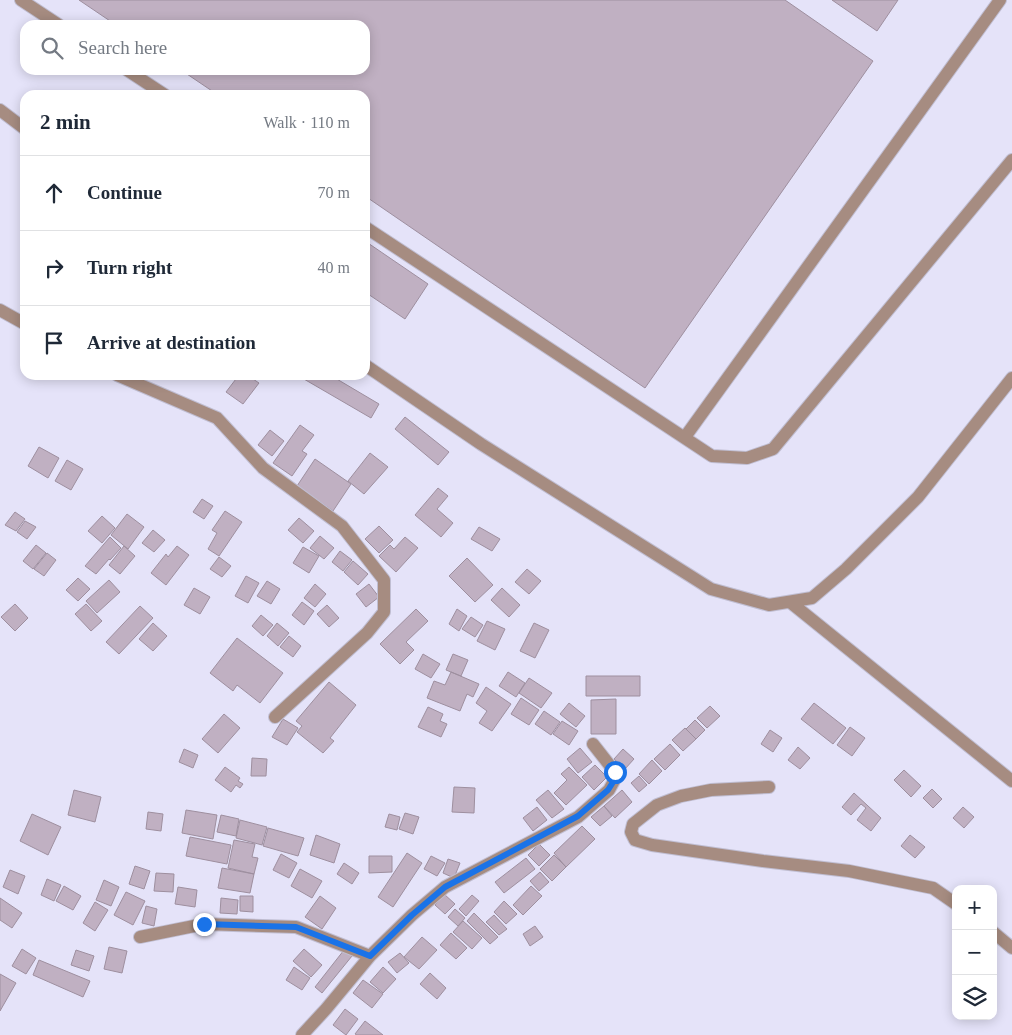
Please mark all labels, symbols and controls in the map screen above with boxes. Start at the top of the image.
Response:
search box [20,20,370,75]
icon: search [38,34,66,62]
text: Search here [78,37,167,58]
text: 2 min [40,110,91,134]
text: Walk · 110 m [263,114,350,131]
icon: ahead [40,179,68,207]
text: Continue [87,182,162,203]
text: 70 m [318,184,350,201]
icon: right [40,254,68,282]
text: Turn right [87,257,172,278]
text: 40 m [318,259,350,276]
icon: arrive [40,329,68,357]
text: Arrive at destination [87,332,256,353]
route start [604,761,627,784]
map controls [952,885,997,1020]
button: + [952,885,997,930]
route end [193,913,216,936]
button: − [952,930,997,975]
button: layers [952,975,997,1020]

